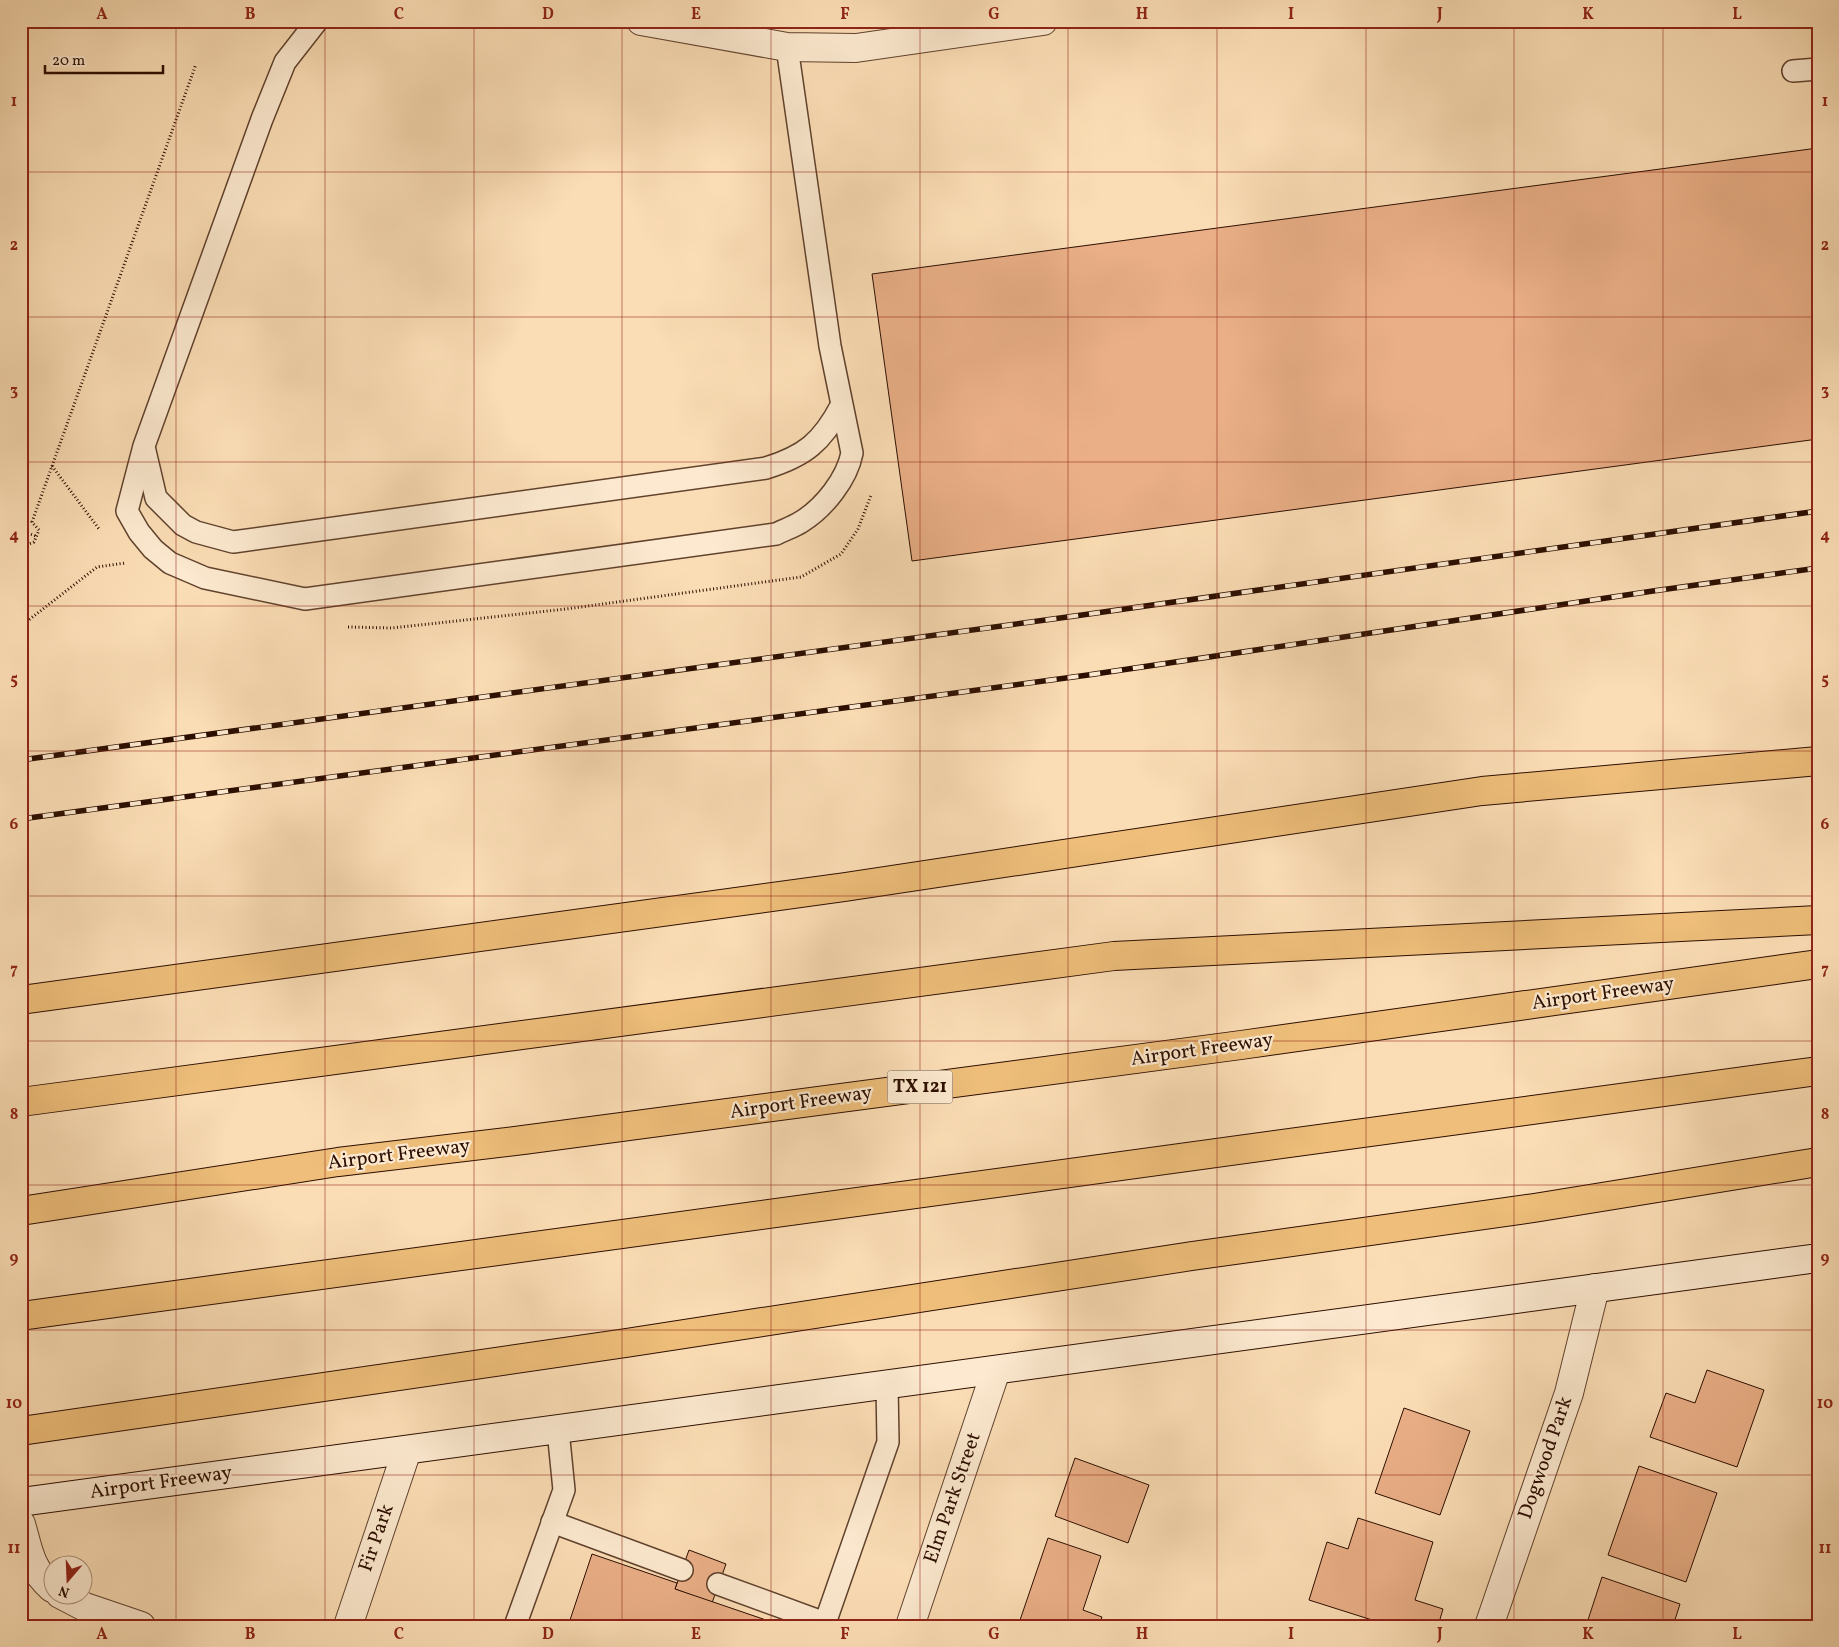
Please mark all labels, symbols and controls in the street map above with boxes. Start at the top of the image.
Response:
text: A [96,4,108,26]
text: B [245,4,256,26]
text: C [394,4,404,26]
text: D [542,4,554,26]
text: E [691,4,701,26]
text: F [840,4,850,26]
text: G [988,4,1000,26]
text: H [1136,4,1148,26]
text: I [1288,4,1294,26]
text: J [1436,4,1443,26]
text: K [1582,4,1594,26]
text: L [1732,4,1742,26]
scale bar [45,42,162,74]
text: 20 m [52,51,85,72]
text: 1 [11,91,17,113]
text: 1 [1822,91,1828,113]
text: 2 [10,235,18,257]
text: 2 [1821,235,1829,257]
text: 3 [10,380,18,402]
text: 3 [1821,380,1829,402]
text: 4 [9,525,19,547]
text: 4 [1820,525,1830,547]
text: 5 [10,669,18,691]
text: 5 [1821,669,1829,691]
text: 6 [10,814,19,836]
text: 6 [1821,814,1830,836]
text: 7 [10,959,18,981]
text: 7 [1821,959,1829,981]
street label: Airport Freeway [1530,970,1676,1018]
street label: Airport Freeway [1129,1026,1275,1074]
road number: TX 121 [888,1070,952,1104]
street label: Airport Freeway [728,1079,874,1127]
text: 8 [10,1104,18,1126]
text: 8 [1821,1104,1829,1126]
street label: Airport Freeway [326,1132,472,1178]
text: 9 [10,1248,19,1270]
text: 9 [1821,1248,1830,1270]
text: 10 [6,1393,22,1415]
street label: Dogwood Park [1512,1393,1580,1523]
text: 10 [1817,1393,1833,1415]
street label: Elm Park Street [917,1429,989,1567]
street label: Airport Freeway [88,1459,234,1507]
street label: Fir Park [352,1500,402,1576]
text: 11 [8,1538,20,1560]
text: 11 [1819,1538,1831,1560]
north arrow [42,1554,92,1604]
text: N [56,1580,72,1602]
text: A [96,1624,108,1646]
text: B [245,1624,256,1646]
text: C [394,1624,404,1646]
text: D [542,1624,554,1646]
text: E [691,1624,701,1646]
text: F [840,1624,850,1646]
text: G [988,1624,1000,1646]
text: H [1136,1624,1148,1646]
text: I [1288,1624,1294,1646]
text: J [1436,1624,1443,1646]
text: K [1582,1624,1594,1646]
text: L [1732,1624,1742,1646]

